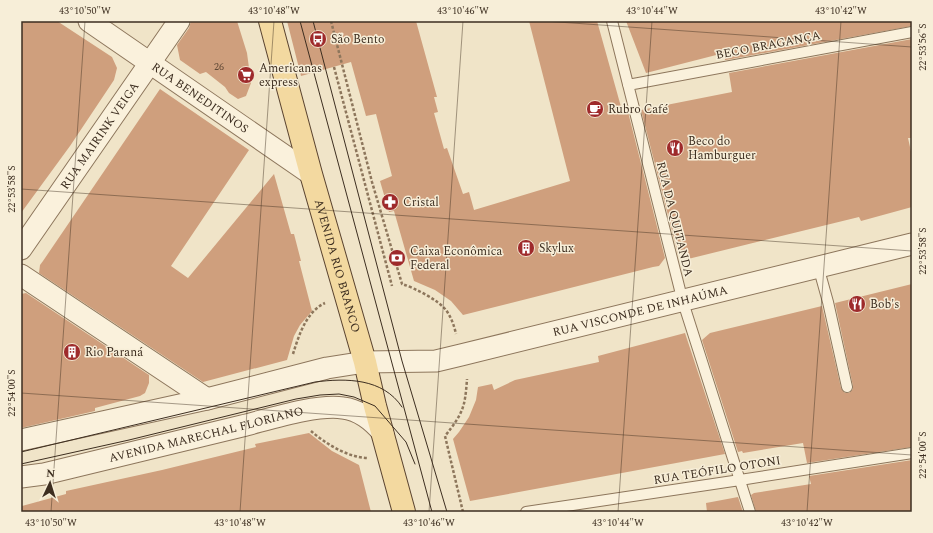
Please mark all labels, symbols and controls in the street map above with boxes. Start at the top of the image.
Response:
text: 43°10'50"W [59,3,111,19]
text: 43°10'48"W [248,3,300,19]
text: 43°10'46"W [437,3,489,19]
text: 43°10'44"W [626,3,678,19]
text: 43°10'42"W [815,3,867,19]
text: 22°53'56"S [915,23,931,71]
street label: BECO BRAGANÇA [714,26,822,65]
bus stop icon: São Bento [308,29,328,49]
place label: São Bento [331,30,385,49]
street label: RUA BENEDITINOS [147,58,252,138]
house number: 26 [214,59,224,75]
place label: Americanas express [259,59,322,92]
supermarket icon: Americanas express [236,65,256,85]
street label: RUA MAIRINK VEIGA [56,78,144,194]
cafe icon: Rubro Café [585,99,605,119]
place label: Rubro Café [608,100,668,119]
place label: Beco do Hamburguer [688,132,756,165]
restaurant icon: Beco do Hamburguer [665,138,685,158]
street label: RUA DA QUITANDA [651,160,698,279]
text: 22°53'58"S [4,165,20,213]
pharmacy icon: Cristal [380,192,400,212]
place label: Cristal [403,193,439,212]
street label: AVENIDA RIO BRANCO [309,197,365,335]
text: 22°53'58"S [915,227,931,275]
building icon: Skylux [516,238,536,258]
place label: Skylux [539,239,574,258]
place label: Caixa Econômica Federal [410,242,502,275]
bank icon: Caixa Econômica Federal [387,248,407,268]
street label: RUA VISCONDE DE INHAÚMA [551,281,730,342]
restaurant icon: Bob's [847,294,867,314]
place label: Bob's [870,295,899,314]
building icon: Rio Paraná [62,342,82,362]
place label: Rio Paraná [85,343,143,362]
text: 22°54'00"S [4,369,20,417]
street label: AVENIDA MARECHAL FLORIANO [107,402,305,468]
text: 22°54'00"S [915,431,931,479]
street label: RUA TEÓFILO OTONI [652,451,782,490]
north arrow [30,463,70,503]
text: N [46,465,56,482]
text: 43°10'50"W [25,515,77,531]
text: 43°10'48"W [214,515,266,531]
text: 43°10'46"W [403,515,455,531]
text: 43°10'44"W [592,515,644,531]
text: 43°10'42"W [781,515,833,531]

